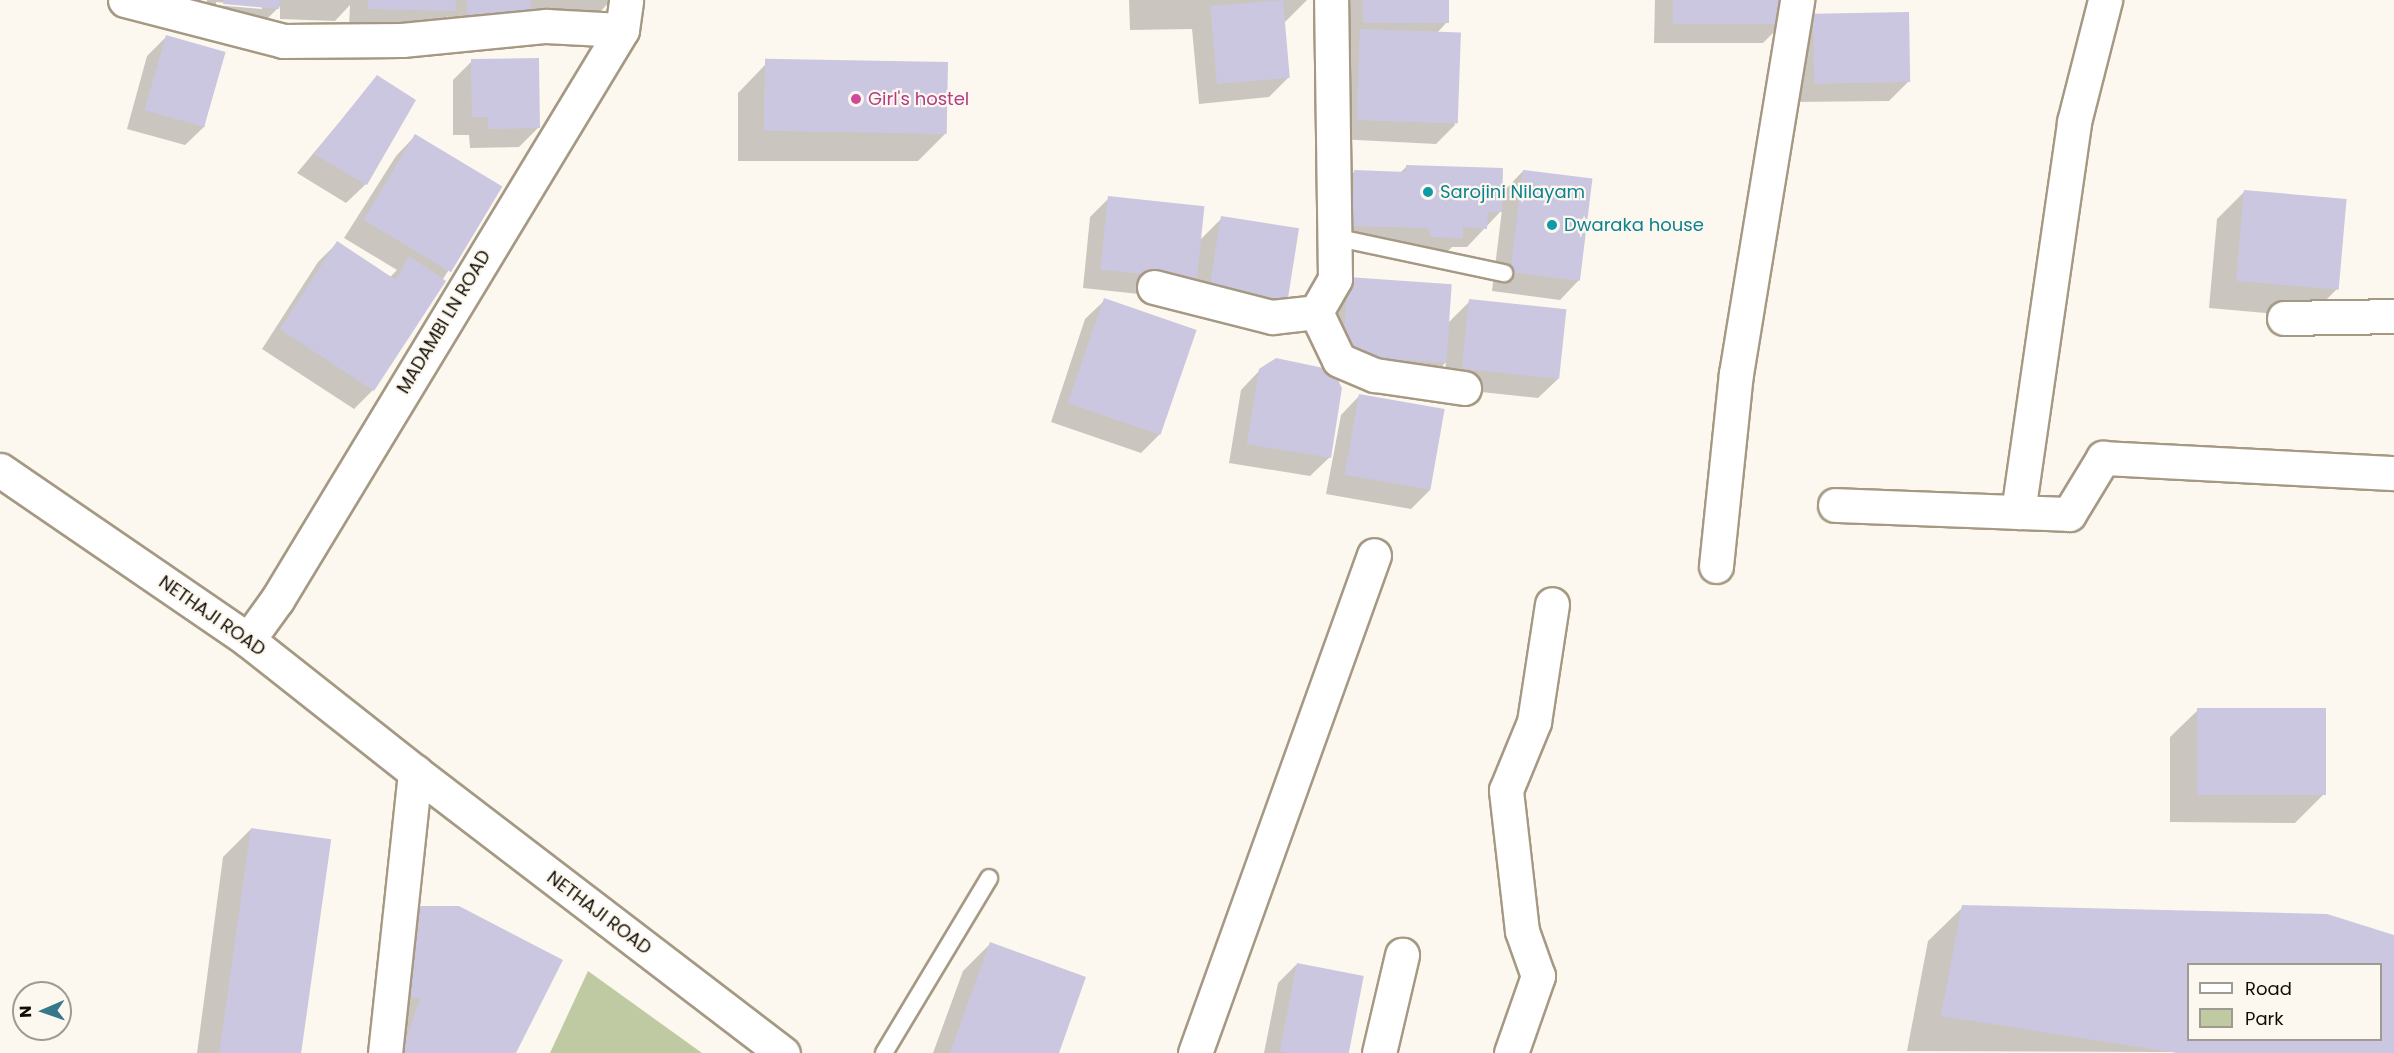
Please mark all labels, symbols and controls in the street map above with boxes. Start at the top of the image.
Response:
place label: Girl's hostel [868,88,969,110]
marker: Girl's hostel [849,92,863,106]
place label: Sarojini Nilayam [1440,181,1585,203]
marker: Sarojini Nilayam [1421,185,1435,199]
place label: Dwaraka house [1564,214,1704,236]
marker: Dwaraka house [1545,218,1559,232]
street label: MADAMBI LN ROAD [393,246,495,398]
street label: NETHAJI ROAD [155,571,269,661]
street label: NETHAJI ROAD [543,867,655,959]
legend [2187,963,2382,1041]
text: Road [2245,976,2292,1001]
north arrow [12,981,72,1041]
text: N [14,1005,37,1018]
text: Park [2245,1006,2284,1031]

